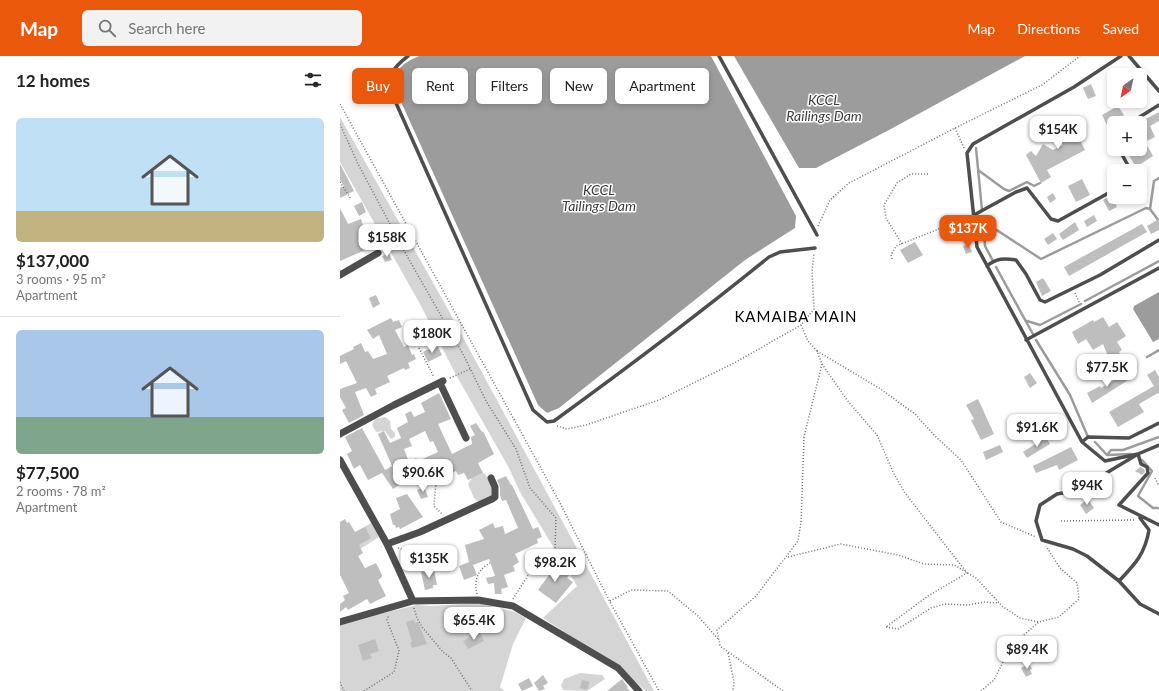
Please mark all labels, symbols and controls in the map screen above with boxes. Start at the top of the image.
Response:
search box [82,10,362,46]
text: Map [20,17,58,40]
icon: search [96,17,118,39]
text: Search here [128,19,206,37]
text: Map [968,20,995,37]
text: Directions [1017,20,1080,37]
text: Saved [1102,20,1139,37]
chip: Buy [352,68,404,104]
chip: Rent [412,68,468,104]
chip: Filters [476,68,542,104]
chip: New [550,68,607,104]
chip: Apartment [615,68,709,104]
north arrow [1107,68,1147,108]
map controls [1107,68,1147,204]
icon: filters [302,69,324,91]
text: 12 homes [16,70,90,91]
water label: KCCL Railings Dam [786,91,862,124]
pin: $154K [1030,116,1086,150]
button: + [1107,116,1147,156]
text: $154K [1038,121,1078,137]
icon: home [134,144,206,216]
button: − [1107,164,1147,204]
water label: KCCL Tailings Dam [562,181,636,214]
pin: $137K [940,215,996,249]
text: $137K [948,220,988,236]
pin: $158K [359,224,415,258]
text: $158K [367,229,407,245]
text: $137,000 [16,250,89,271]
text: 3 rooms · 95 m² [16,271,106,287]
text: Apartment [16,287,77,303]
district label: KAMAIBA MAIN [734,307,858,325]
pin: $180K [404,320,460,354]
text: $180K [412,325,452,341]
pin: $77.5K [1074,354,1140,388]
icon: home [134,356,206,428]
text: $77.5K [1086,359,1128,375]
pin: $91.6K [1004,414,1070,448]
text: $91.6K [1016,419,1058,435]
pin: $90.6K [390,459,456,493]
text: $77,500 [16,462,79,483]
text: $90.6K [402,464,444,480]
pin: $94K [1063,472,1111,506]
text: $94K [1071,477,1103,493]
text: 2 rooms · 78 m² [16,483,106,499]
text: Apartment [16,499,77,515]
pin: $135K [401,545,457,579]
pin: $98.2K [522,549,588,583]
text: $135K [409,550,449,566]
text: $98.2K [534,554,576,570]
pin: $65.4K [441,607,507,641]
text: $65.4K [453,612,495,628]
pin: $89.4K [994,636,1060,670]
text: $89.4K [1006,641,1048,657]

